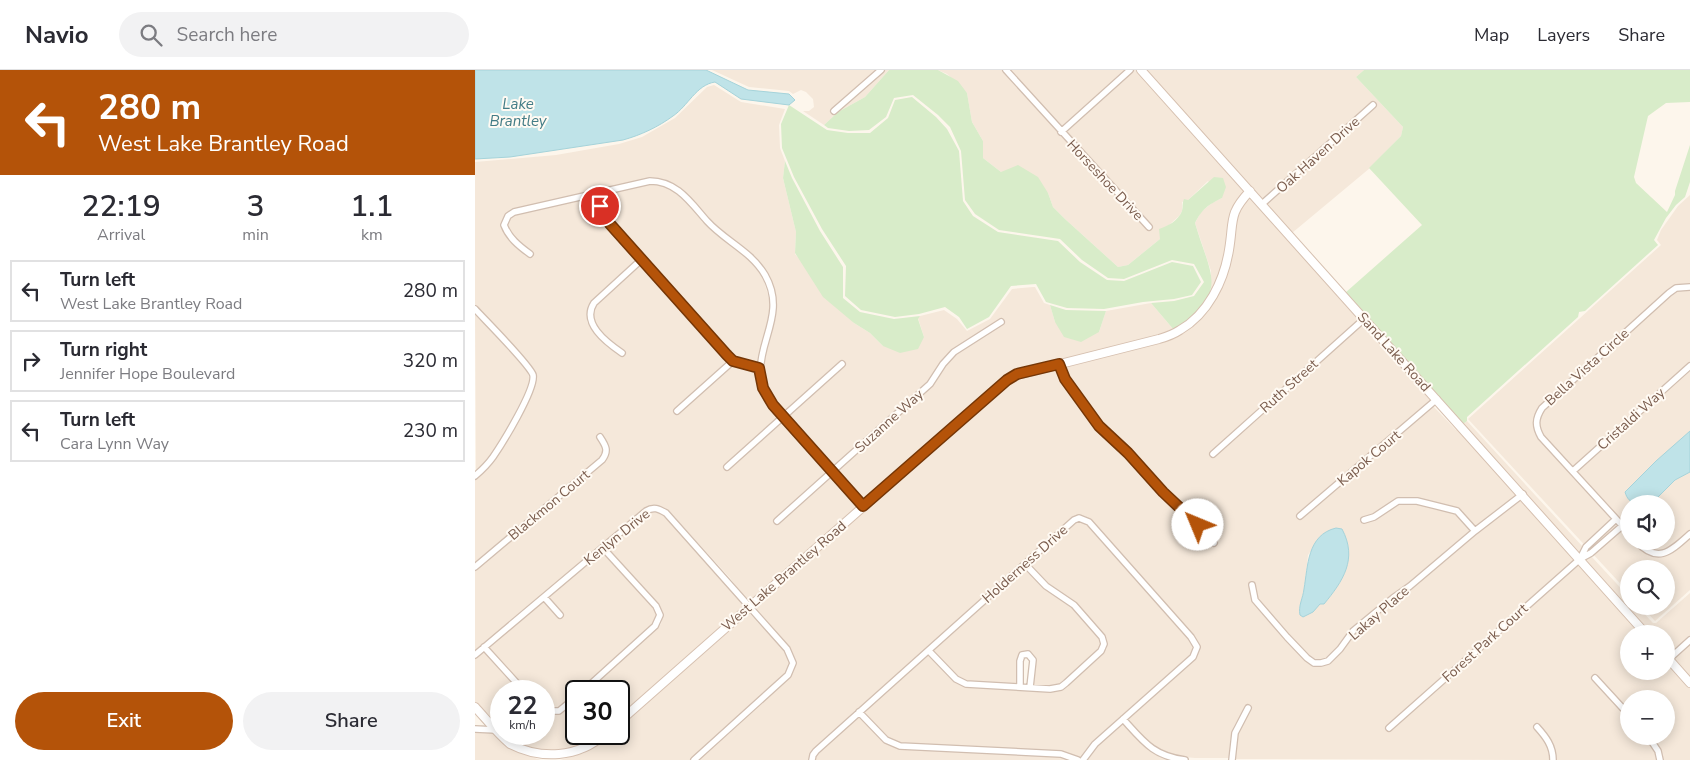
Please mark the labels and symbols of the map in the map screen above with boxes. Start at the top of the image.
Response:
water label: Lake Brantley [489,94,548,131]
street label: Oak Haven Drive [1272,112,1364,198]
street label: Horseshoe Drive [1062,135,1148,225]
pin [579,185,621,227]
street label: Sand Lake Road [1353,308,1435,396]
street label: Bella Vista Circle [1541,324,1633,410]
street label: Ruth Street [1256,355,1322,417]
street label: Cristaldi Way [1593,383,1670,454]
street label: Suzanne Way [851,384,928,457]
street label: Kapok Court [1333,426,1405,490]
street label: Blackmon Court [504,465,594,545]
position arrow [1171,498,1223,550]
street label: Kenlyn Drive [580,504,654,570]
street label: West Lake Brantley Road [718,516,850,636]
street label: Holderness Drive [978,521,1072,607]
street label: Lakay Place [1345,581,1413,645]
street label: Forest Park Court [1438,599,1532,687]
speed limit sign: 30 [565,680,630,745]

